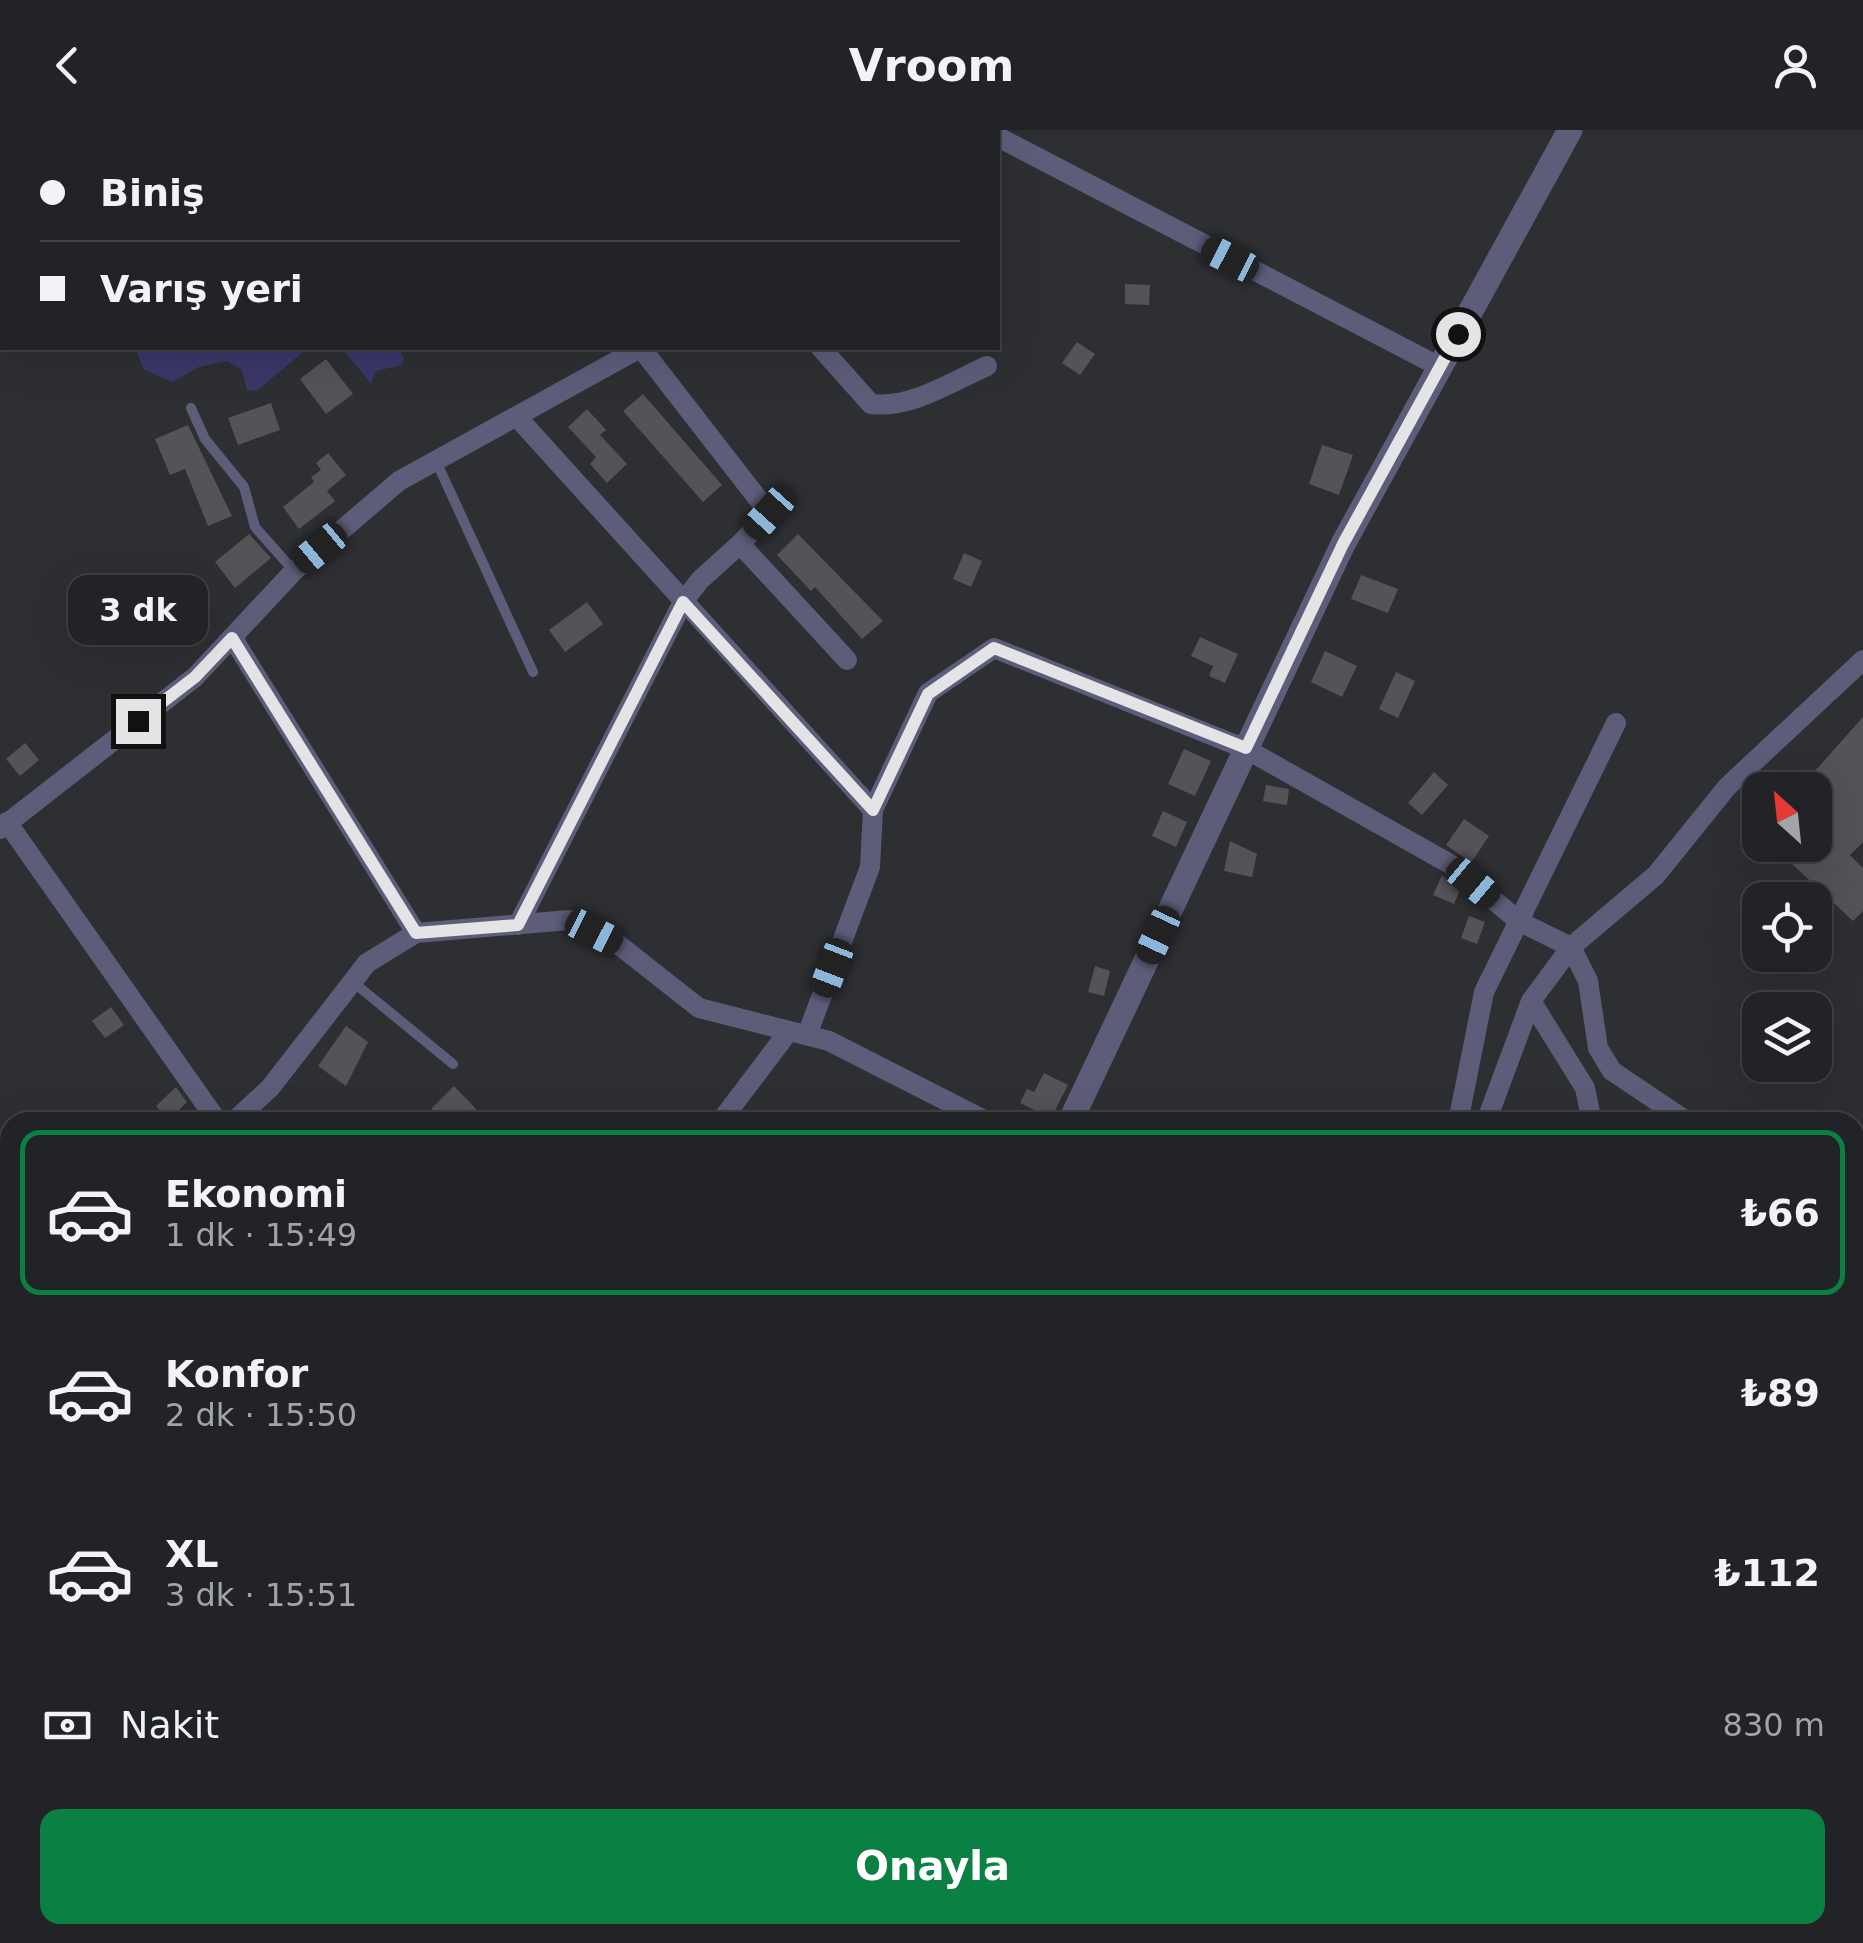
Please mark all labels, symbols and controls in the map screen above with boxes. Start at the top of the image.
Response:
icon: back [40,38,95,93]
icon: person [1768,38,1823,93]
text: Vroom [849,39,1014,92]
text: Biniş [100,171,205,215]
car [1196,232,1264,286]
text: Varış yeri [100,267,303,311]
route start [1436,312,1481,357]
car [738,481,800,545]
car [287,517,353,579]
callout: 3 dk [68,576,208,646]
text: 3 dk [99,591,177,629]
route end [116,699,161,744]
north arrow [1742,772,1832,862]
map controls [1742,772,1832,1082]
car [1440,852,1506,914]
button: locate [1742,882,1832,972]
car [1132,901,1184,969]
car [560,905,628,959]
car [807,935,857,1001]
button: layers [1742,992,1832,1082]
icon: car [45,1168,135,1258]
text: Ekonomi [165,1172,347,1216]
text: ₺66 [1741,1191,1820,1235]
text: 1 dk · 15:49 [165,1216,357,1254]
icon: car [45,1348,135,1438]
text: Konfor [165,1352,308,1396]
text: ₺89 [1741,1371,1820,1415]
text: 2 dk · 15:50 [165,1396,357,1434]
icon: car [45,1528,135,1618]
text: XL [165,1532,219,1576]
text: ₺112 [1714,1551,1820,1595]
text: 3 dk · 15:51 [165,1576,357,1614]
icon: cash [40,1698,95,1753]
text: Nakit [120,1703,219,1747]
text: 830 m [1723,1706,1825,1744]
button: Onayla [40,1809,1825,1924]

